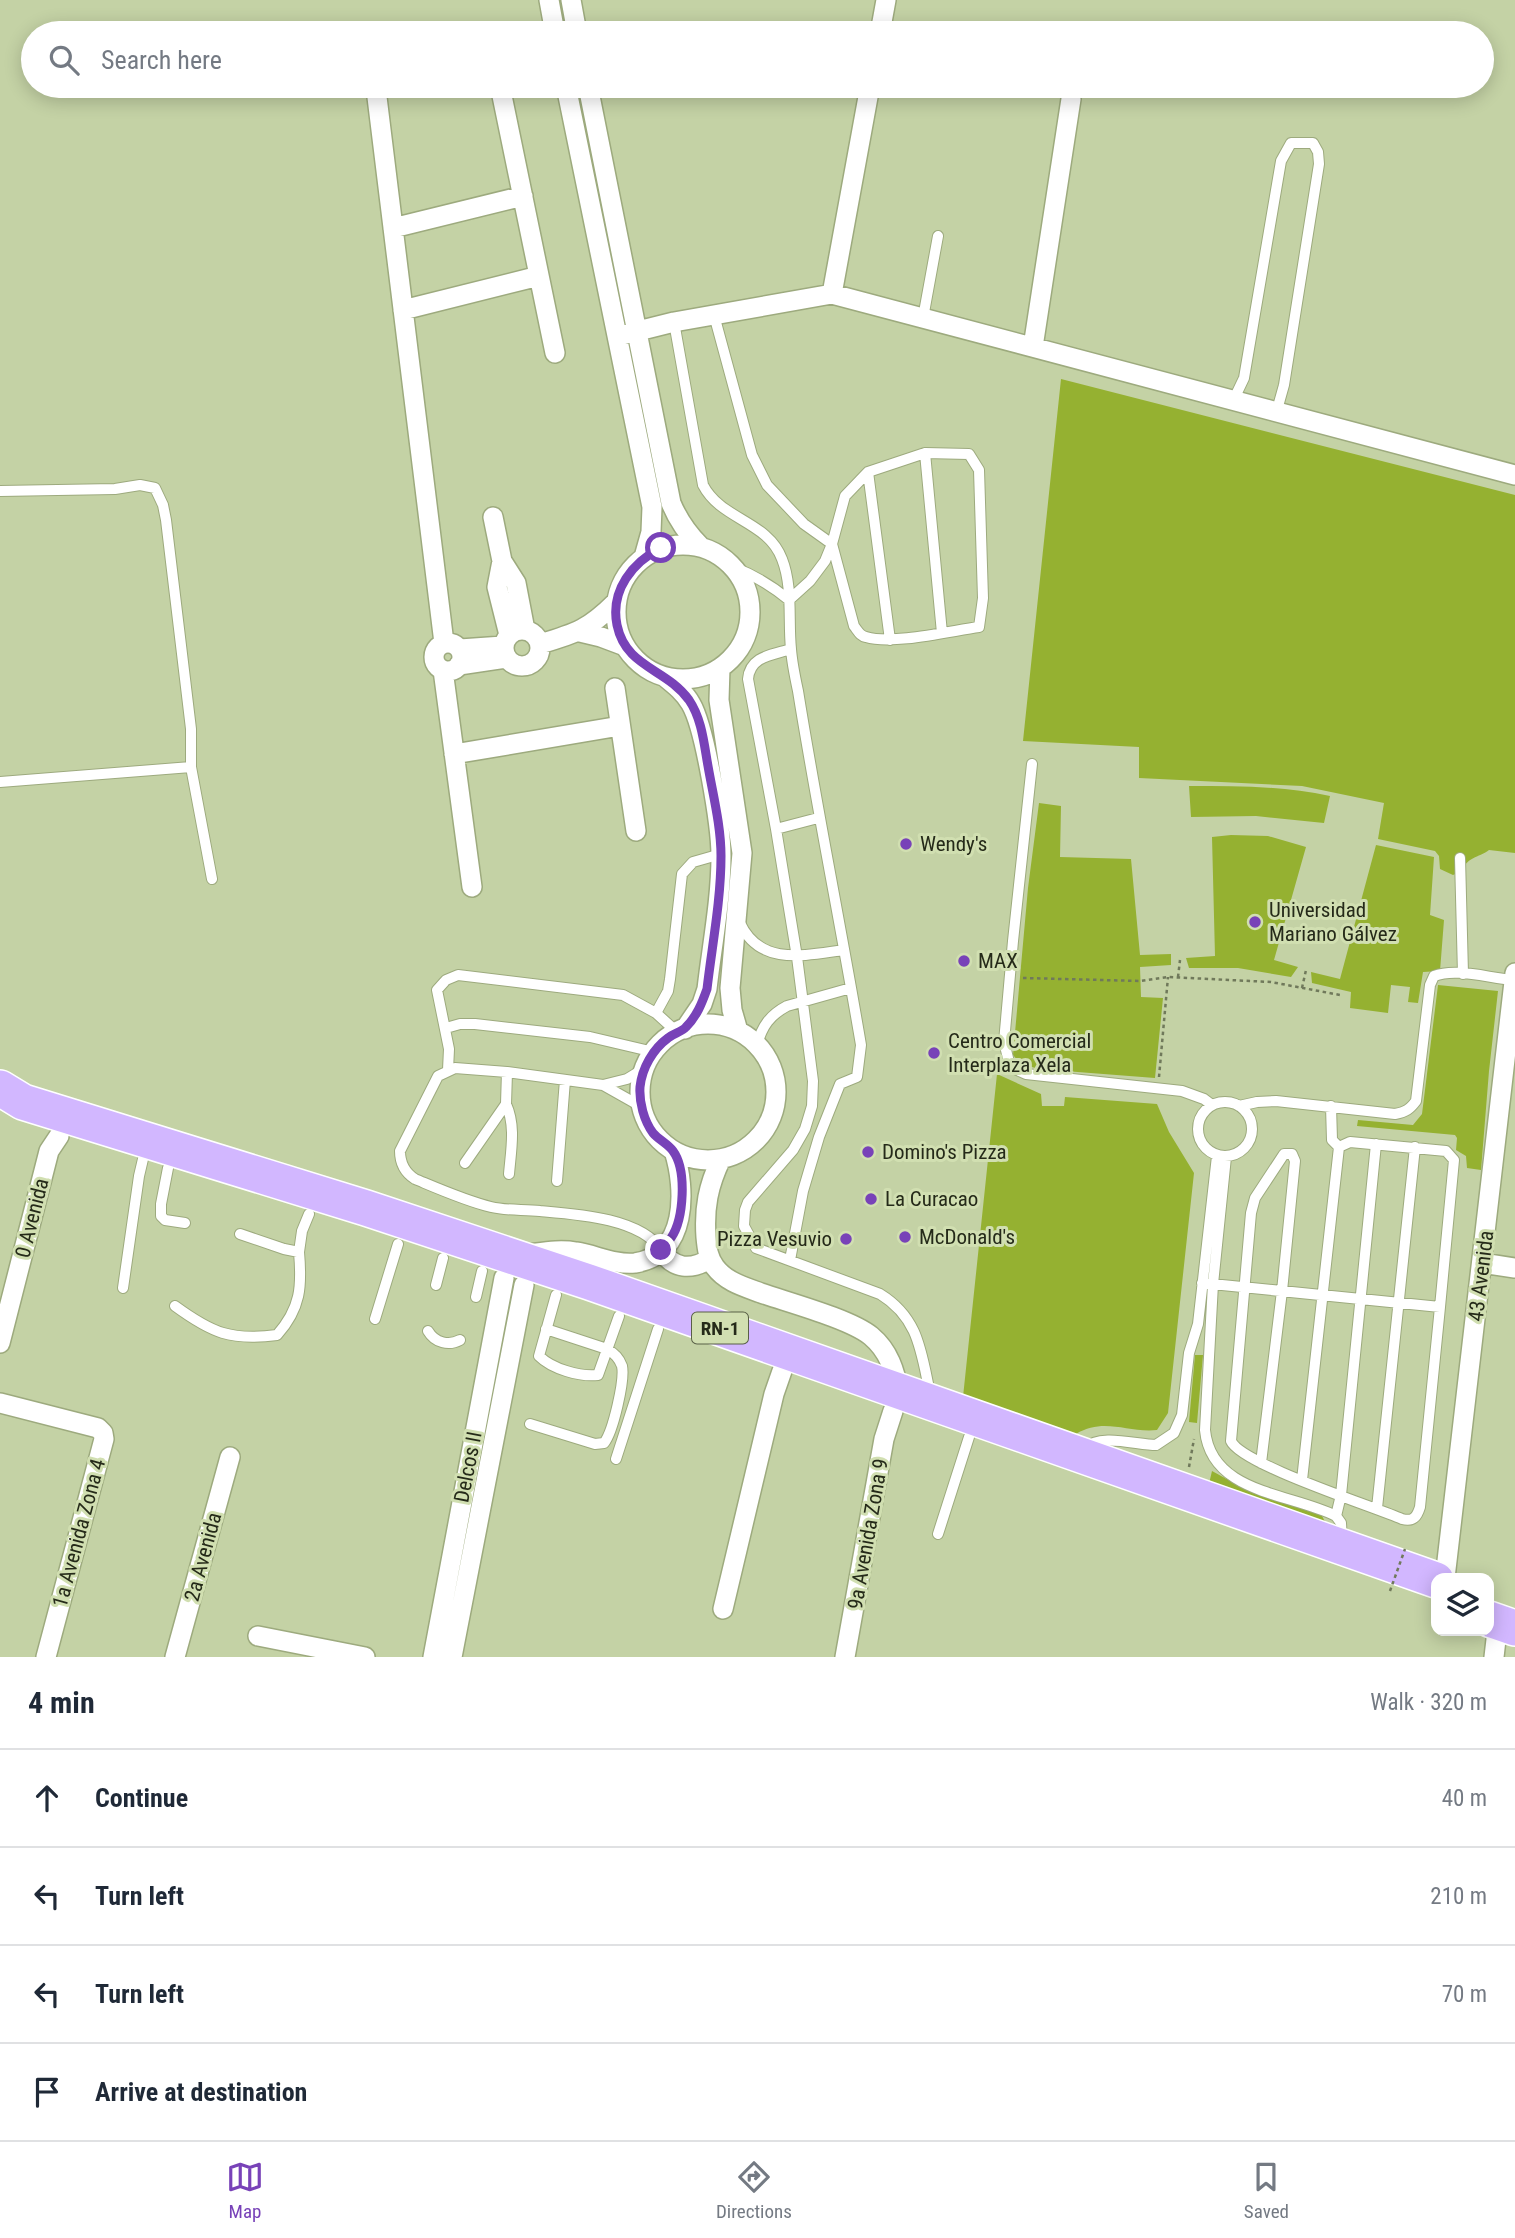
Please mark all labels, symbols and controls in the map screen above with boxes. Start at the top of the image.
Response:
search box [21,21,1494,98]
icon: search [45,41,83,79]
text: Search here [101,45,222,75]
route start [645,532,676,563]
place label: Wendy's [920,832,987,856]
marker: Wendy's [898,836,914,852]
place label: Universidad Mariano Gálvez [1269,898,1397,946]
marker: Universidad Mariano Gálvez [1247,914,1263,930]
place label: MAX [978,949,1018,973]
marker: MAX [956,953,972,969]
place label: Centro Comercial Interplaza Xela [948,1029,1091,1077]
marker: Centro Comercial Interplaza Xela [926,1045,942,1061]
place label: Domino's Pizza [882,1140,1007,1164]
marker: Domino's Pizza [860,1144,876,1160]
street label: 0 Avenida [11,1176,53,1260]
place label: La Curacao [885,1187,978,1211]
marker: La Curacao [863,1191,879,1207]
place label: McDonald's [919,1225,1015,1249]
place label: Pizza Vesuvio [717,1227,832,1251]
marker: McDonald's [897,1229,913,1245]
street label: 43 Avenida [1464,1229,1498,1323]
marker: Pizza Vesuvio [838,1231,854,1247]
route end [645,1234,676,1265]
road number: RN-1 [692,1312,748,1344]
street label: Delcos II [449,1429,487,1505]
street label: 1a Avenida Zona 4 [48,1456,110,1610]
street label: 9a Avenida Zona 9 [843,1457,893,1611]
street label: 2a Avenida [180,1510,226,1604]
map controls [1431,1573,1494,1636]
button: layers [1431,1573,1494,1636]
text: 4 min [28,1685,95,1720]
text: Walk · 320 m [1370,1689,1487,1716]
icon: ahead [28,1779,66,1817]
text: Continue [95,1783,188,1813]
text: 40 m [1442,1785,1487,1812]
icon: left [28,1877,66,1915]
text: Turn left [95,1881,184,1911]
text: 210 m [1430,1883,1487,1910]
icon: left [28,1975,66,2013]
text: Turn left [95,1979,184,2009]
text: 70 m [1442,1981,1487,2008]
icon: arrive [28,2073,66,2111]
text: Arrive at destination [95,2077,307,2107]
tab: Map [226,2158,264,2223]
tab: Directions [716,2158,792,2223]
tab: Saved [1244,2158,1289,2223]

